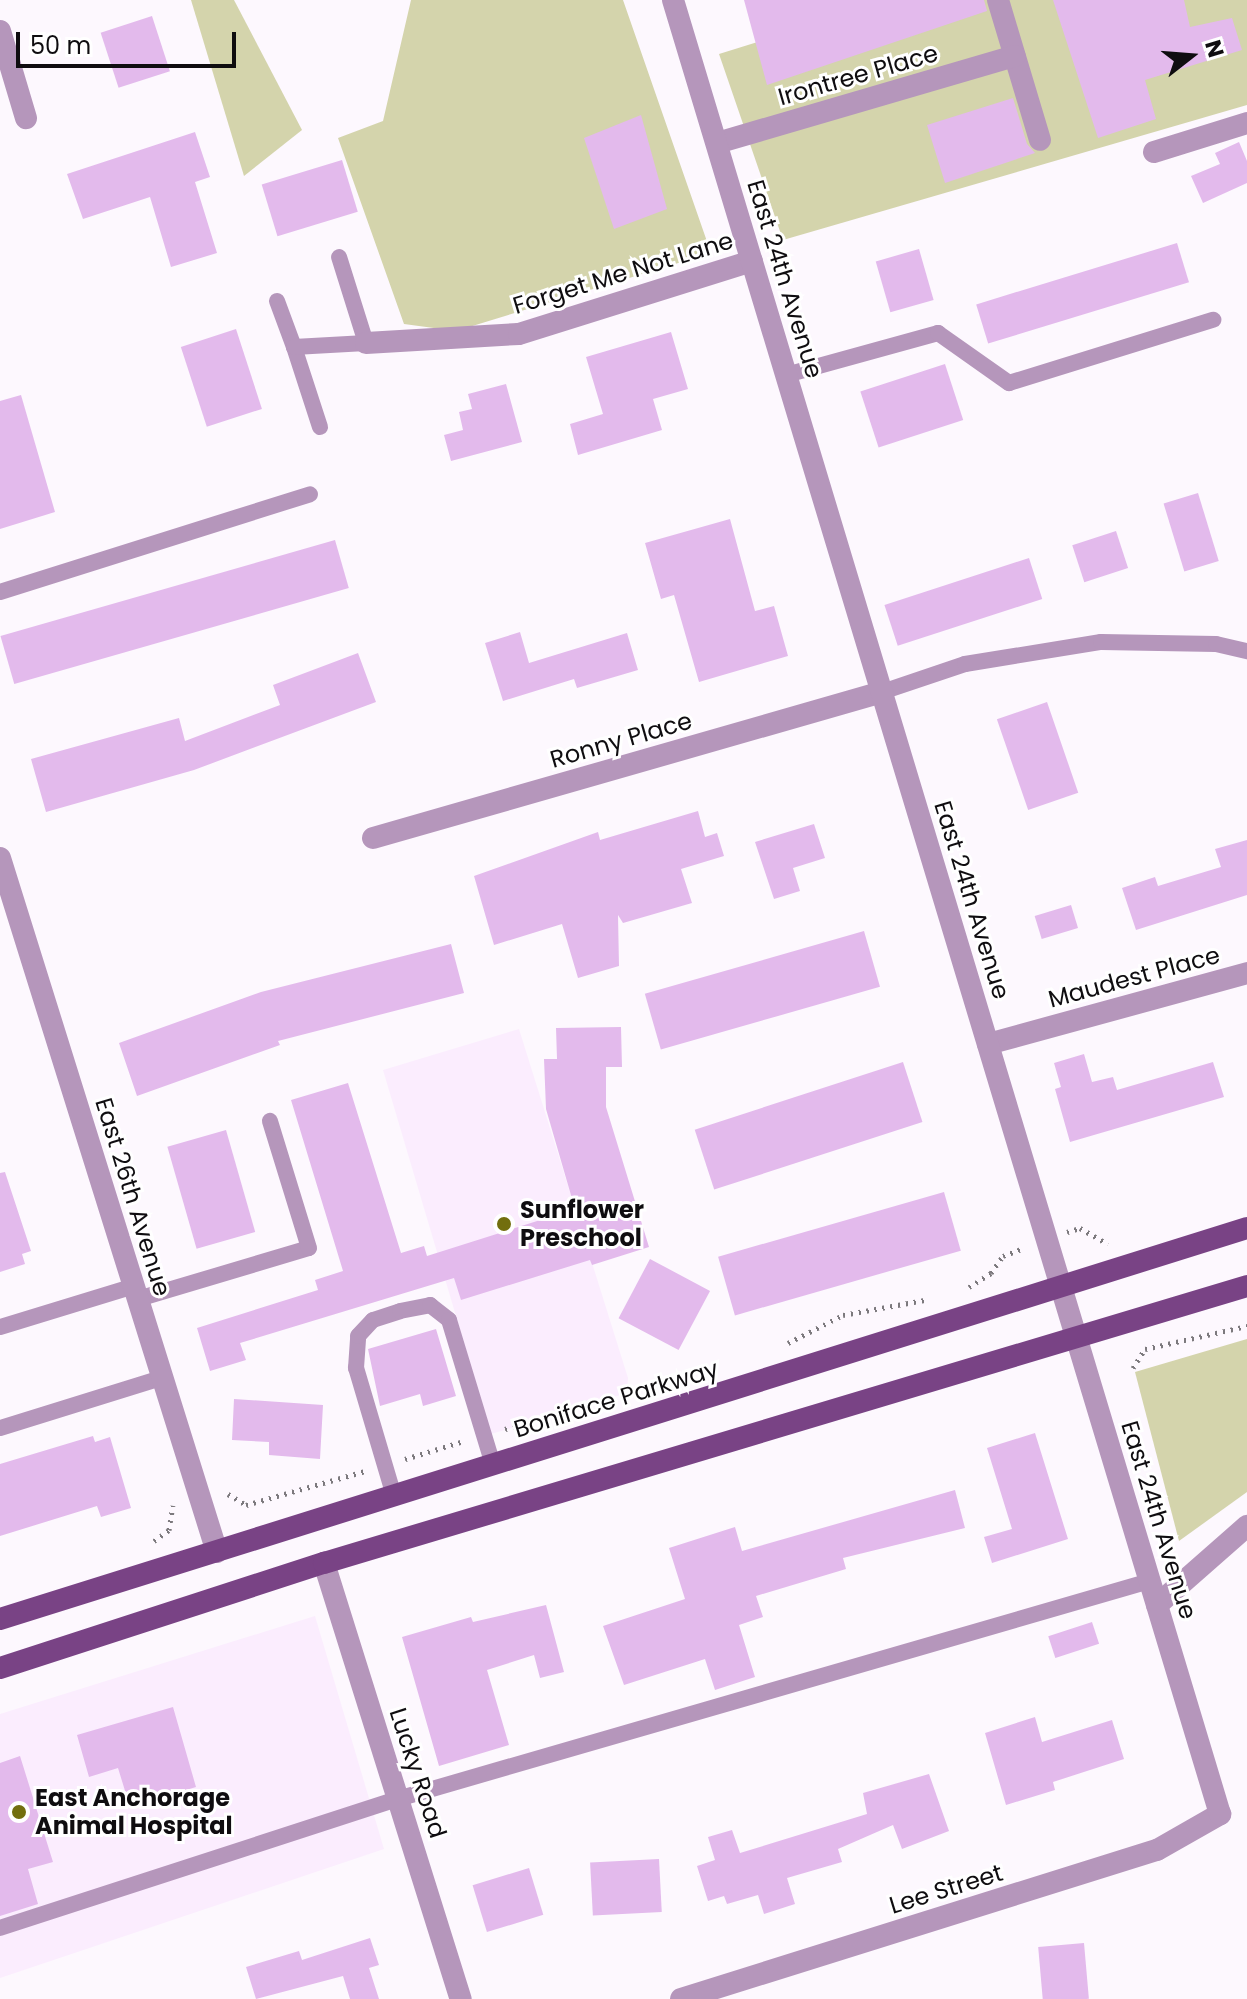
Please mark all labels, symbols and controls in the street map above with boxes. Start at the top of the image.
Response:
scale bar [20,16,240,66]
north arrow [1151,16,1231,96]
text: 50 m [30,29,91,62]
text: N [1197,36,1232,61]
street label: Irontree Place [775,38,941,112]
street label: East 24th Avenue [741,176,829,382]
street label: Forget Me Not Lane [509,226,737,320]
street label: Ronny Place [547,706,695,774]
street label: East 24th Avenue [928,797,1016,1003]
street label: Maudest Place [1045,940,1223,1014]
street label: East 26th Avenue [89,1094,177,1300]
place label: Sunflower Preschool [520,1196,644,1252]
marker: Sunflower Preschool [495,1215,513,1233]
street label: Boniface Parkway [510,1354,722,1444]
street label: East 24th Avenue [1115,1417,1203,1623]
street label: Lucky Road [383,1704,453,1842]
place label: East Anchorage Animal Hospital [35,1784,233,1840]
marker: East Anchorage Animal Hospital [10,1803,28,1821]
street label: Lee Street [886,1858,1006,1920]

